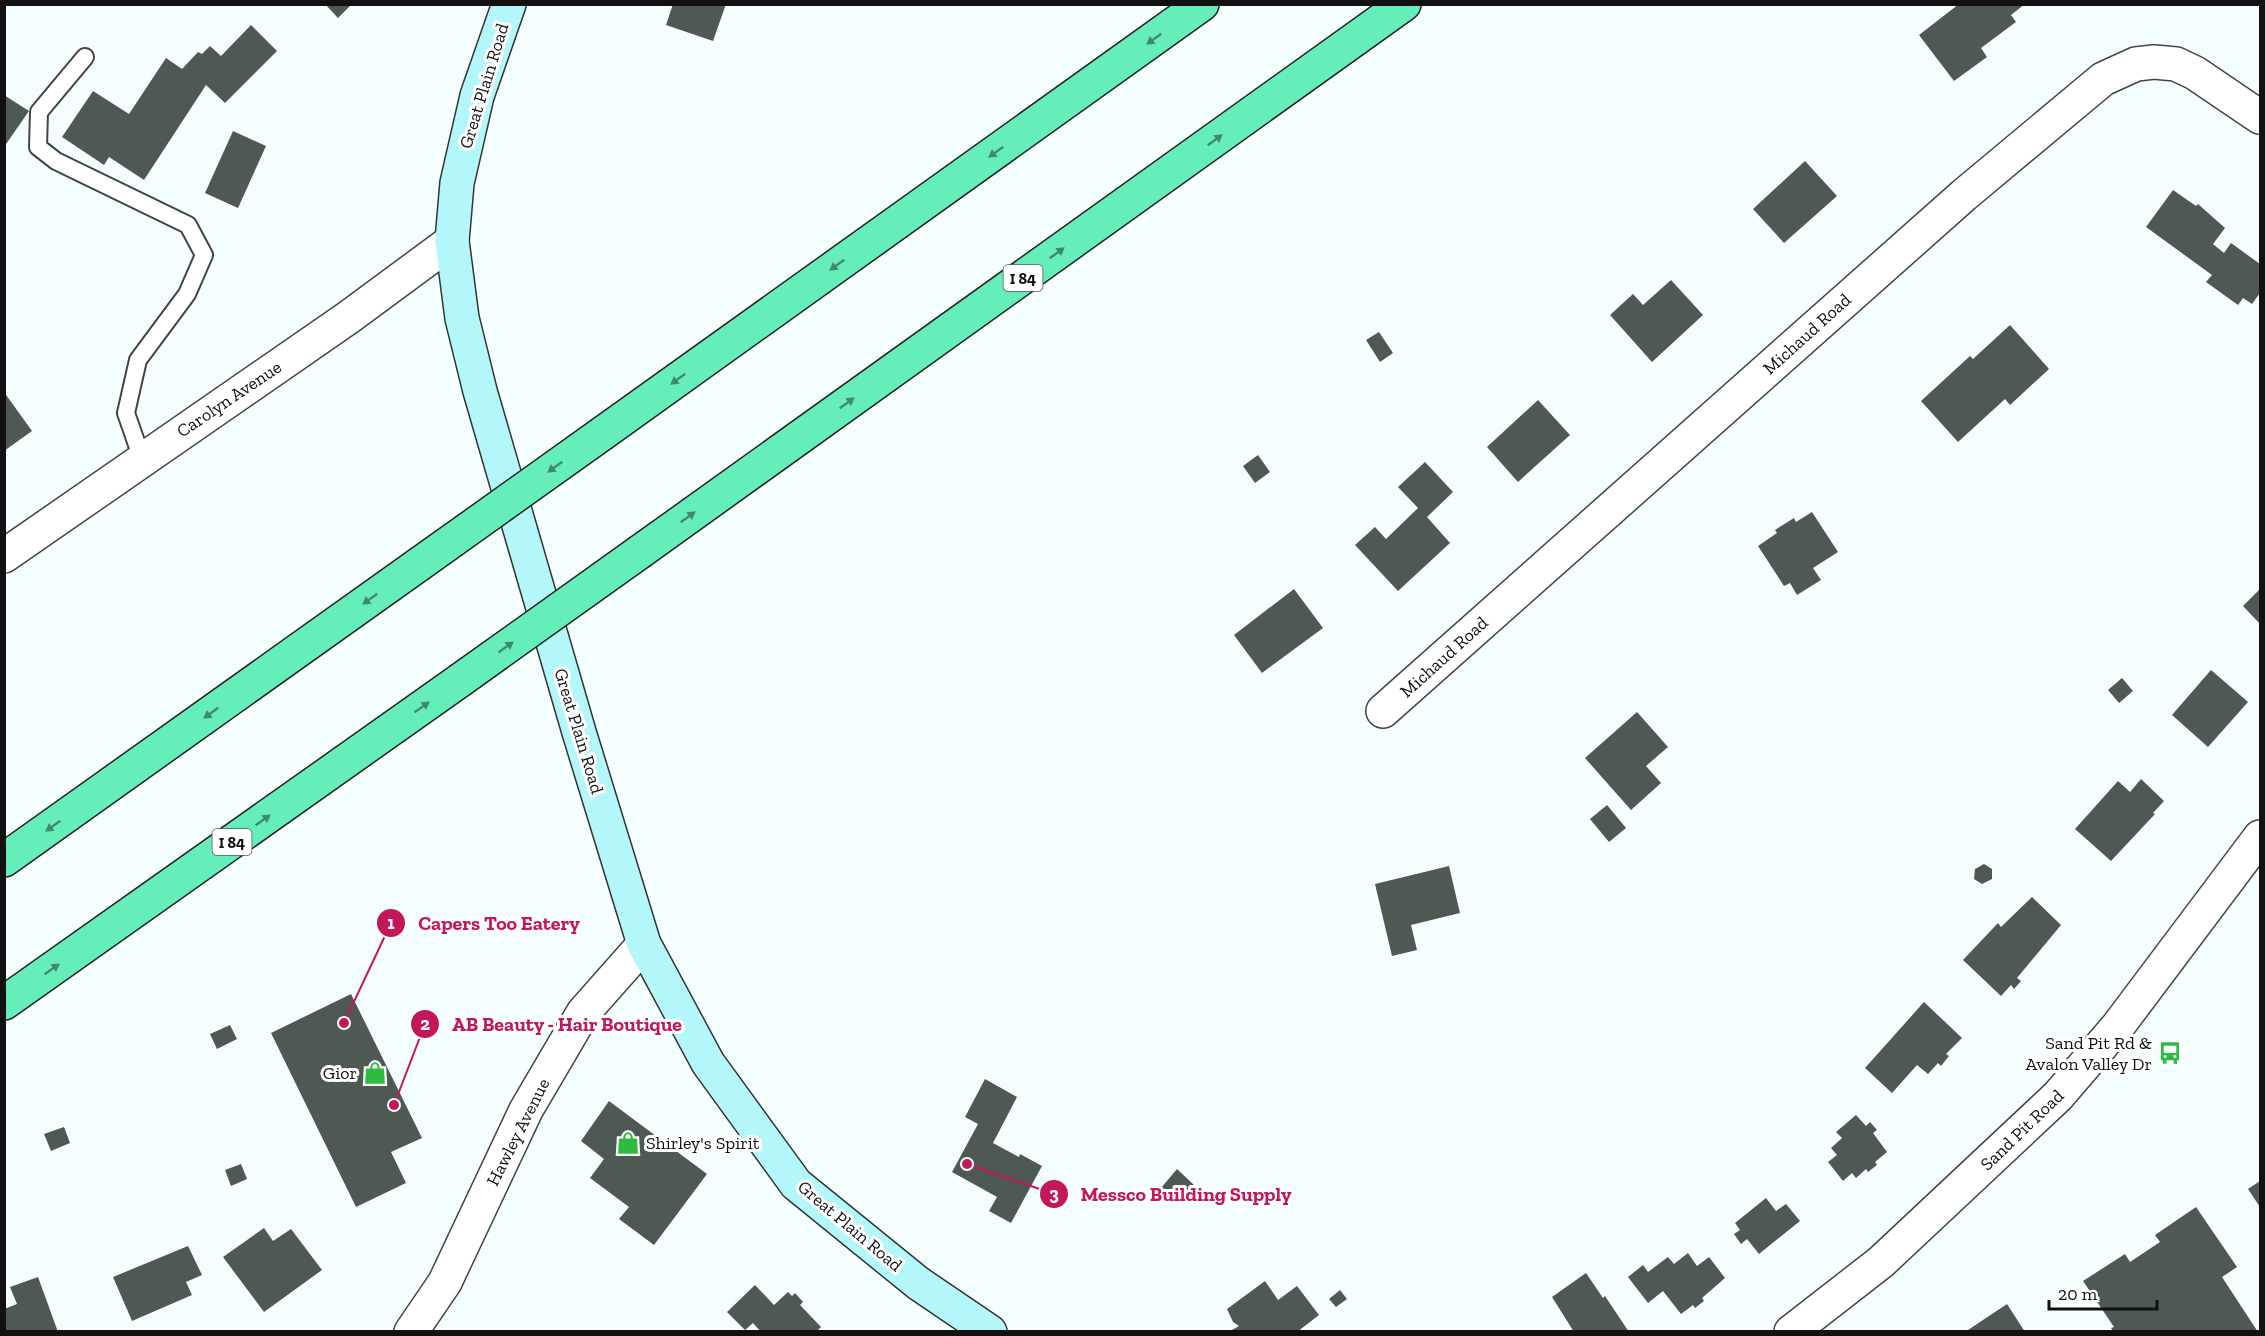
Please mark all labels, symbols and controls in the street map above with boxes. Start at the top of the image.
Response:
street label: Great Plain Road [454,21,514,151]
one-way arrow [1147,32,1162,44]
one-way arrow [1207,134,1223,146]
one-way arrow [988,146,1004,158]
one-way arrow [1048,247,1064,259]
one-way arrow [829,259,845,271]
road number: I 84 [1004,265,1042,291]
street label: Michaud Road [1758,289,1856,379]
street label: Carolyn Avenue [172,356,286,442]
one-way arrow [671,373,687,385]
one-way arrow [839,398,854,410]
one-way arrow [548,461,564,473]
one-way arrow [680,511,696,523]
one-way arrow [362,593,378,605]
street label: Michaud Road [1395,612,1493,702]
one-way arrow [498,641,514,653]
street label: Great Plain Road [549,666,609,796]
one-way arrow [413,701,429,713]
one-way arrow [204,707,220,719]
one-way arrow [254,814,270,826]
one-way arrow [45,820,61,832]
road number: I 84 [212,829,252,855]
callout: Capers Too Eatery [376,904,591,942]
text: Capers Too Eatery [418,911,580,935]
text: 1 [387,912,395,934]
one-way arrow [44,963,60,975]
callout: AB Beauty - Hair Boutique [410,1005,695,1043]
text: AB Beauty - Hair Boutique [452,1012,682,1036]
text: 2 [420,1013,430,1035]
place label: Sand Pit Rd & Avalon Valley Dr [2025,1032,2152,1075]
bus stop icon: Sand Pit Rd & Avalon Valley Dr [2157,1040,2183,1066]
shop icon: Gior [362,1060,388,1086]
place label: Gior [323,1062,357,1084]
street label: Hawley Avenue [481,1075,555,1189]
street label: Sand Pit Road [1976,1085,2068,1175]
shop icon: Shirley's Spirit [615,1130,641,1156]
place label: Shirley's Spirit [646,1132,760,1154]
callout: Messco Building Supply [1039,1175,1304,1213]
street label: Great Plain Road [793,1176,907,1276]
text: Messco Building Supply [1080,1182,1292,1206]
text: 3 [1049,1183,1059,1205]
scale bar [2049,1273,2157,1311]
text: 20 m [2058,1283,2098,1305]

